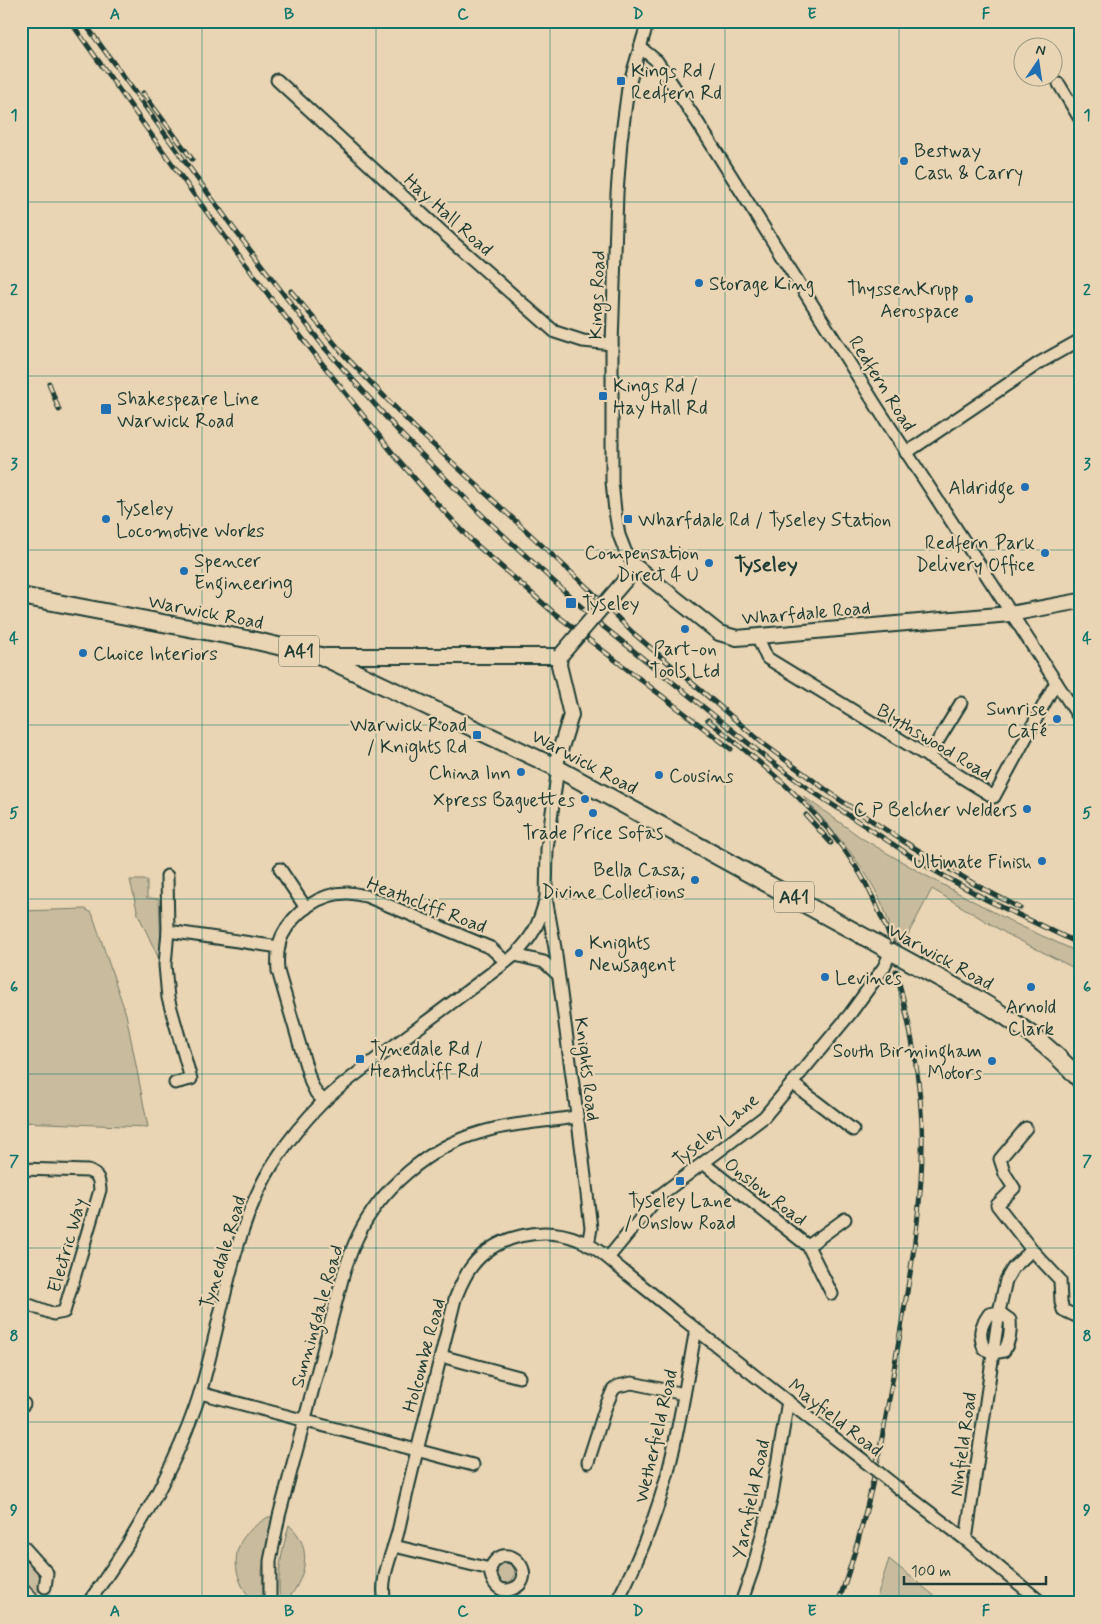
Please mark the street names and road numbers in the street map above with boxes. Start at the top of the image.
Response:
street label: Hay Hall Road [398,168,498,262]
street label: Kings Road [583,250,614,340]
street label: Redfern Road [842,331,921,436]
street label: Warwick Road [146,589,266,636]
street label: Wharfdale Road [741,595,872,632]
road number: A41 [279,636,319,666]
street label: Blythswood Road [872,698,997,787]
street label: Warwick Road [527,724,642,801]
street label: Heathcliff Road [363,871,490,940]
road number: A41 [774,882,814,912]
street label: Warwick Road [883,918,998,997]
street label: Knights Road [566,1016,605,1123]
street label: Tyseley Lane [668,1088,764,1173]
street label: Onslow Road [719,1152,812,1232]
street label: Tynedale Road [194,1193,253,1312]
street label: Electric Way [42,1195,94,1296]
street label: Sunningdale Road [285,1242,353,1392]
street label: Holcombe Road [397,1296,452,1415]
street label: Wetherfield Road [629,1367,684,1506]
street label: Mayfield Road [783,1373,887,1463]
street label: Ninfield Road [944,1391,983,1498]
street label: Yarnfield Road [727,1437,776,1561]

